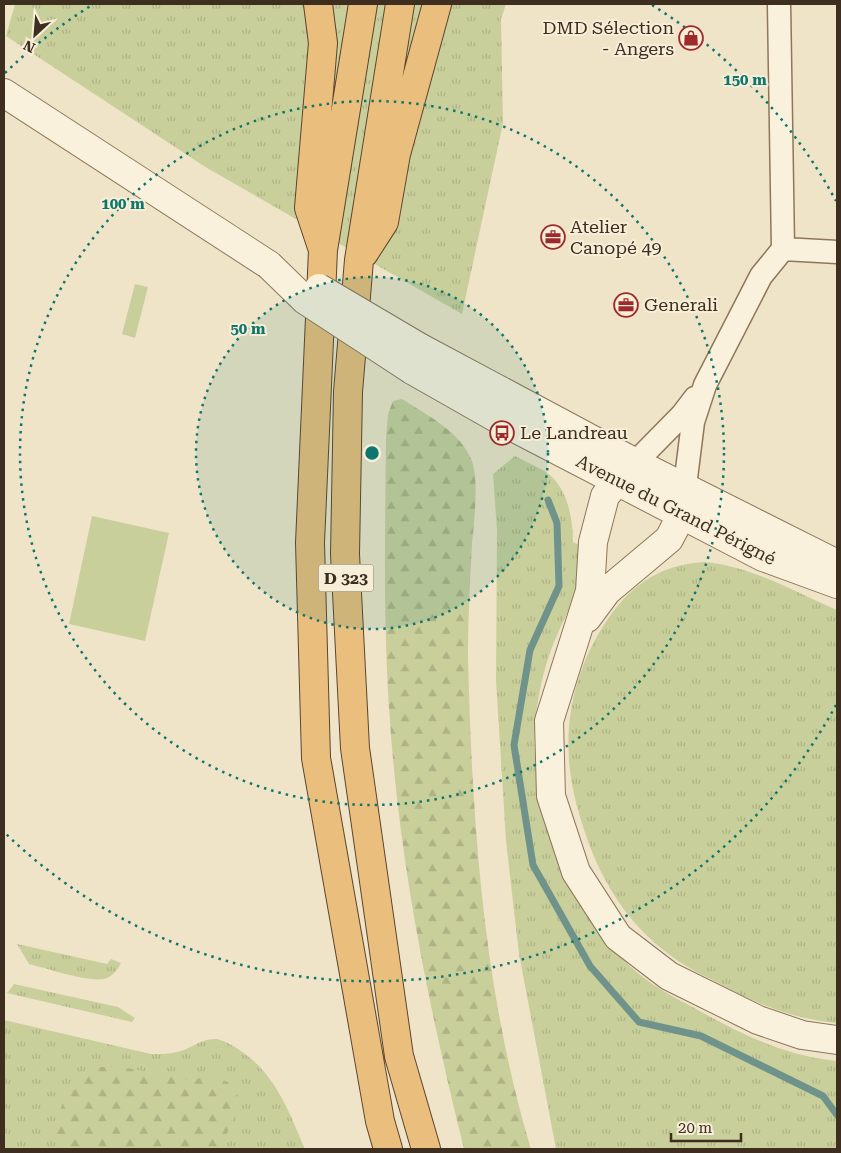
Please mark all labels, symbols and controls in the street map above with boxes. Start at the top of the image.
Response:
north arrow [10,10,60,60]
place label: DMD Sélection - Angers [543,17,674,59]
shop icon: DMD Sélection - Angers [678,25,704,51]
text: N [21,37,38,56]
text: 150 m [723,71,767,89]
text: 100 m [101,195,145,213]
place label: Atelier Canopé 49 [570,216,662,258]
office icon: Atelier Canopé 49 [540,224,566,250]
office icon: Generali [613,292,639,318]
place label: Generali [644,294,718,315]
text: 50 m [230,320,266,338]
bus stop icon: Le Landreau [489,420,515,446]
place label: Le Landreau [520,422,628,443]
centre of rings [363,444,381,462]
street label: Avenue du Grand Périgné [573,450,780,569]
road number: D 323 [318,564,374,592]
scale bar [671,1110,741,1142]
text: 20 m [678,1119,713,1137]

